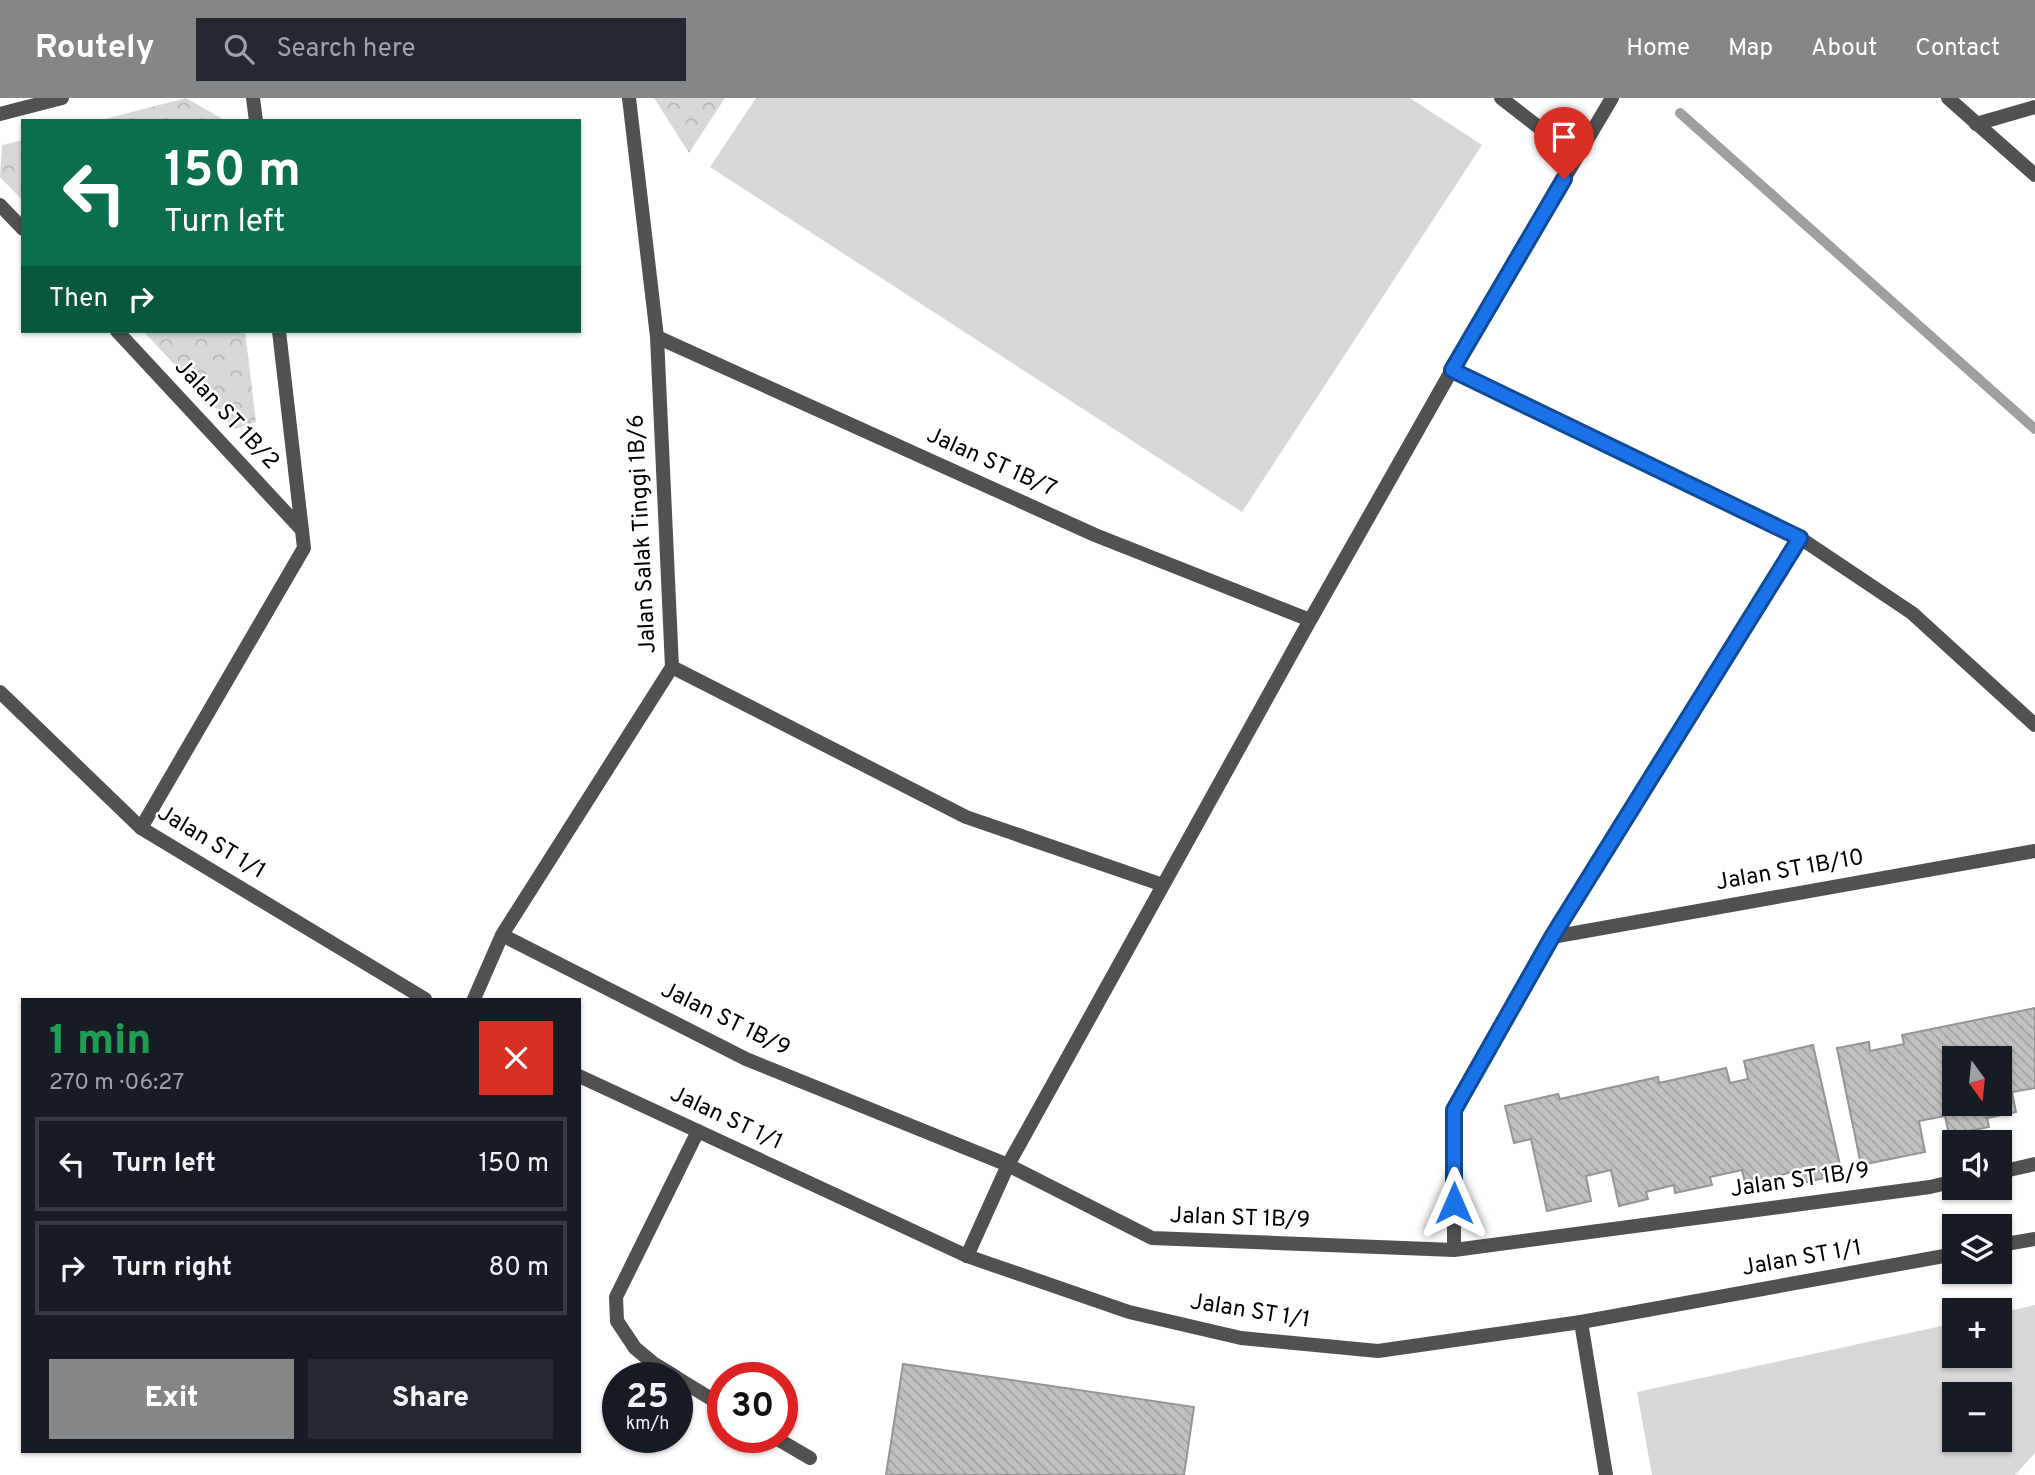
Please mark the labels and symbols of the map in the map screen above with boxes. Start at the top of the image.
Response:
pin [1534,107,1594,179]
street label: Jalan ST 1B/2 [167,354,285,476]
street label: Jalan Salak Tinggi 1B/6 [622,414,664,654]
street label: Jalan ST 1B/7 [921,421,1061,505]
street label: Jalan ST 1/1 [152,799,270,887]
street label: Jalan ST 1B/10 [1714,844,1866,898]
street label: Jalan ST 1B/9 [655,976,795,1064]
north arrow [1942,1046,2012,1116]
street label: Jalan ST 1/1 [665,1080,787,1158]
street label: Jalan ST 1B/9 [1728,1157,1872,1205]
position arrow [1417,1166,1491,1240]
street label: Jalan ST 1B/9 [1169,1202,1311,1236]
street label: Jalan ST 1/1 [1740,1234,1864,1284]
street label: Jalan ST 1/1 [1188,1288,1312,1336]
speed limit sign: 30 [707,1362,798,1453]

